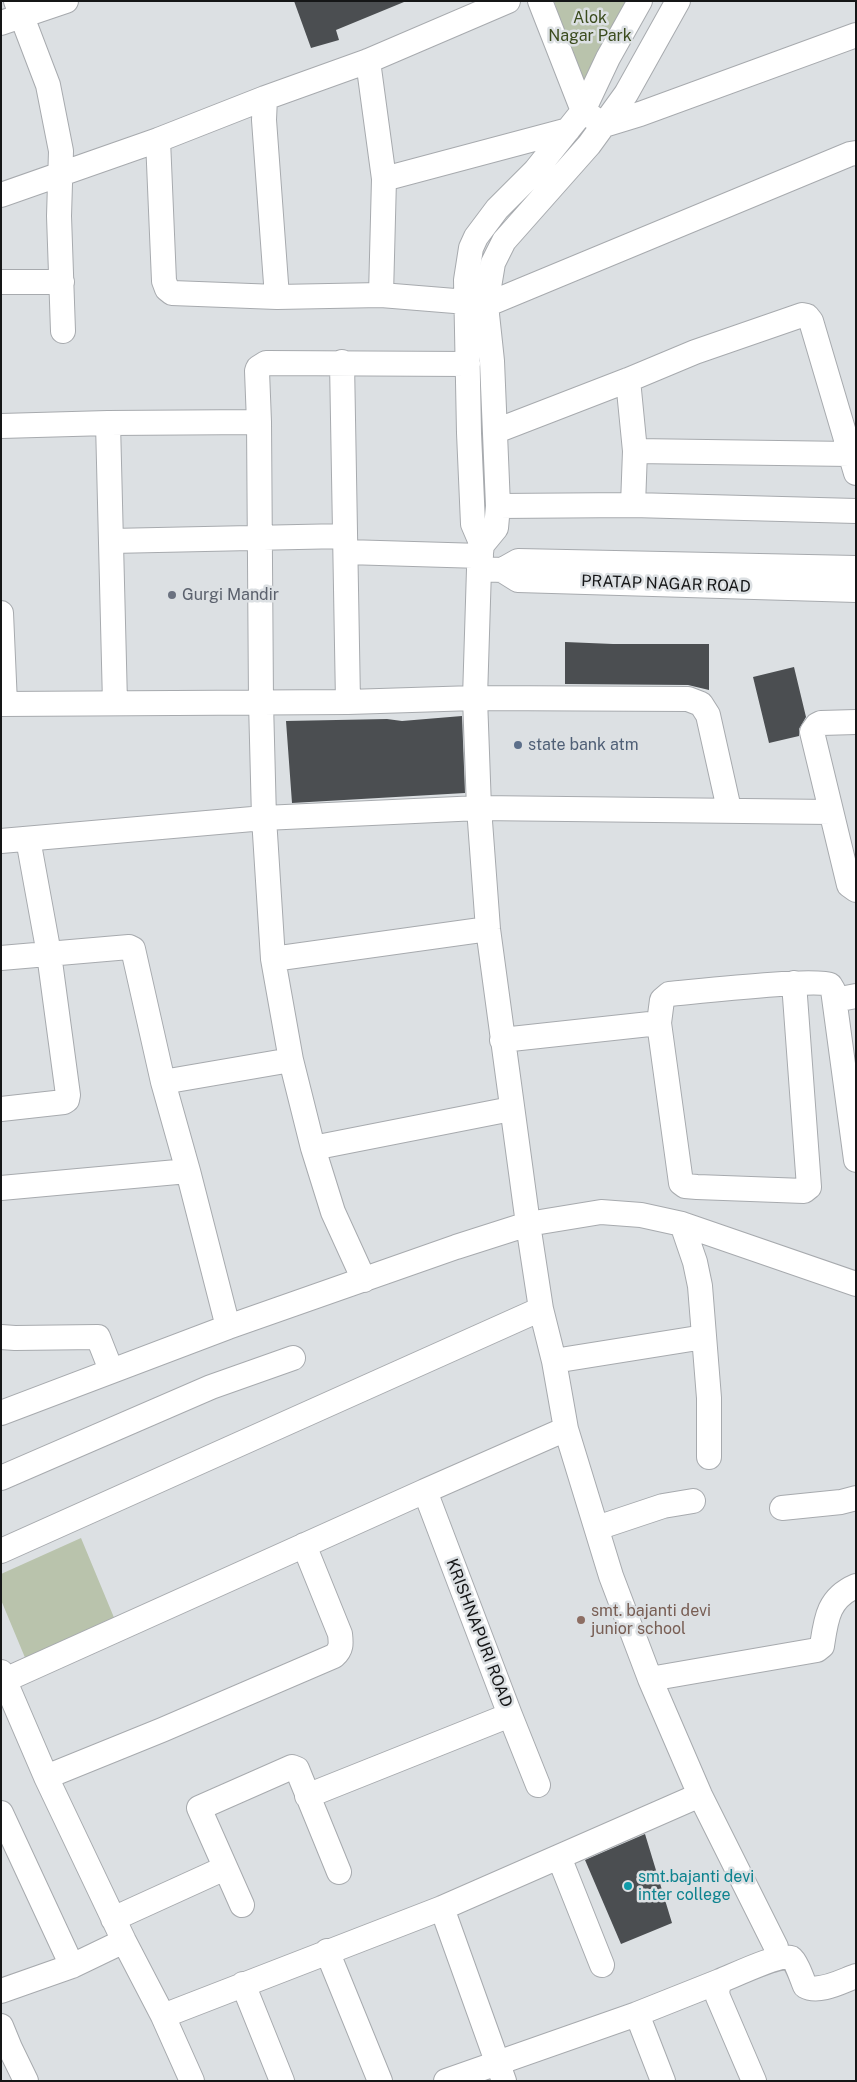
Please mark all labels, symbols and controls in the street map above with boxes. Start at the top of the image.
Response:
park label: Alok Nagar Park [548,8,632,46]
street label: PRATAP NAGAR ROAD [581,571,751,597]
place label: Gurgi Mandir [182,585,279,605]
marker: Gurgi Mandir [166,589,178,601]
place label: state bank atm [528,735,639,755]
marker: state bank atm [512,739,524,751]
street label: KRISHNAPURI ROAD [442,1556,516,1710]
place label: smt. bajanti devi junior school [591,1601,711,1639]
marker: smt. bajanti devi junior school [575,1614,587,1626]
place label: smt.bajanti devi inter college [638,1867,754,1905]
marker: smt.bajanti devi inter college [622,1880,634,1892]

